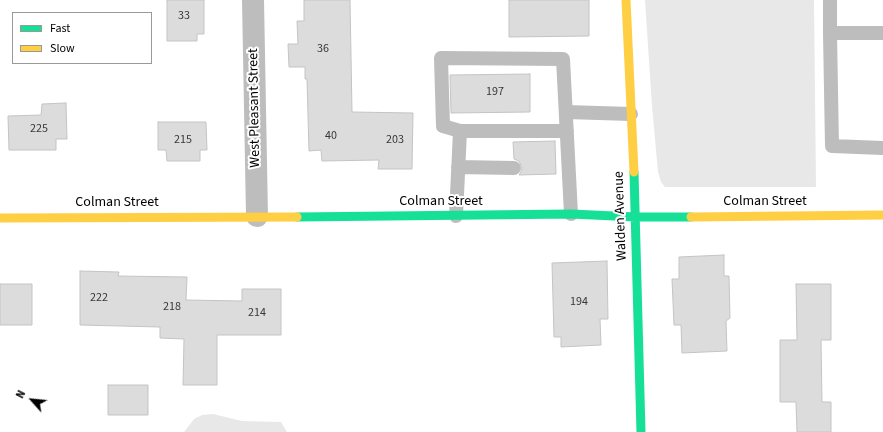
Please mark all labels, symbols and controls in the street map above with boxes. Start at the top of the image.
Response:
house number: 33 [178,9,190,23]
legend [12,12,152,64]
text: Fast [50,20,70,37]
text: Slow [50,40,75,57]
house number: 36 [317,42,329,56]
street label: West Pleasant Street [246,48,264,168]
house number: 197 [486,85,504,99]
house number: 225 [30,122,48,136]
house number: 40 [325,129,337,143]
house number: 215 [174,133,192,147]
house number: 203 [386,133,404,147]
street label: Walden Avenue [611,171,631,261]
street label: Colman Street [399,194,483,210]
street label: Colman Street [723,194,807,210]
street label: Colman Street [75,195,159,211]
house number: 222 [90,291,108,305]
house number: 194 [570,295,588,309]
house number: 218 [163,300,181,314]
house number: 214 [248,306,266,320]
north arrow [12,380,52,420]
text: N [13,388,29,401]

